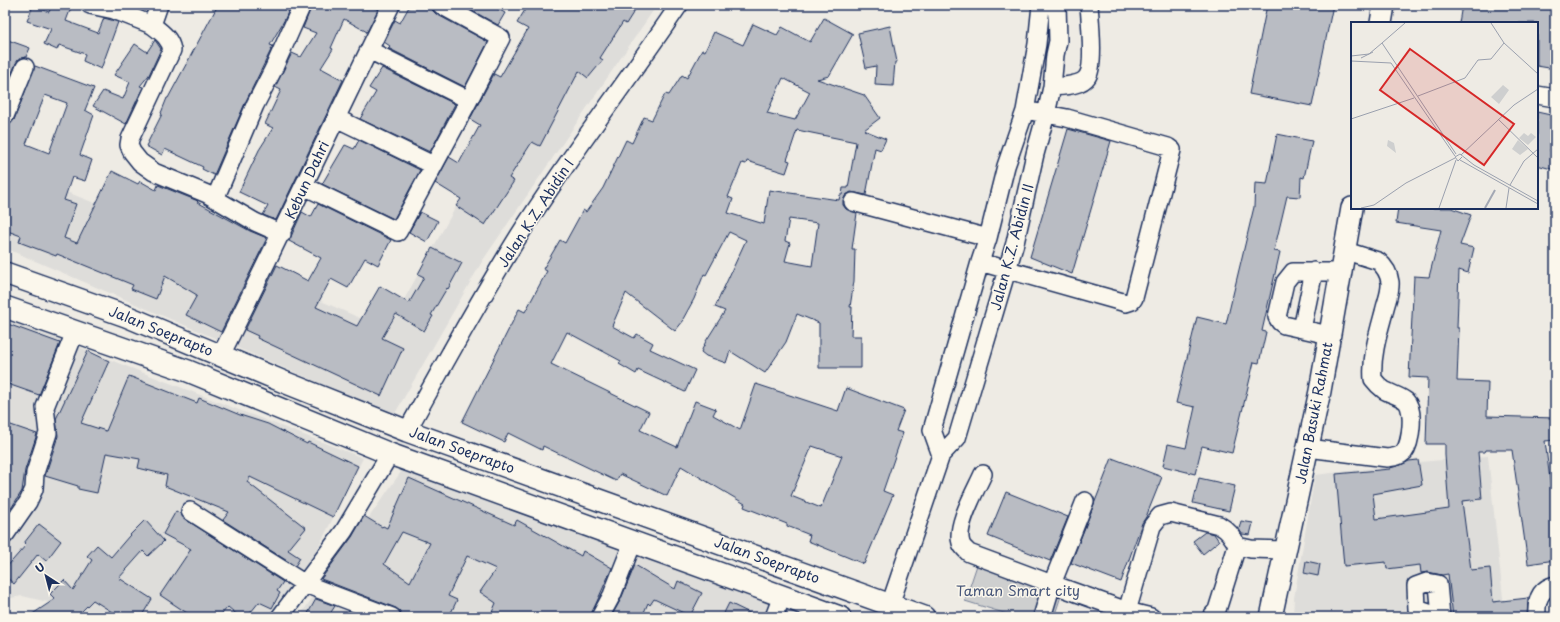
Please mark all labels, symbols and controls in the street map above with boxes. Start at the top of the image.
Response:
inset map [1351,22,1538,209]
street label: Kebun Dahri [279,137,334,222]
street label: Jalan K.Z. Abidin I [492,154,579,271]
street label: Jalan K.Z. Abidin II [985,181,1039,312]
street label: Jalan Soeprapto [106,300,217,361]
street label: Jalan Basuki Rahmat [1289,340,1338,486]
street label: Jalan Soeprapto [407,421,518,478]
street label: Jalan Soeprapto [712,531,823,588]
north arrow [26,556,66,596]
text: U [31,558,48,577]
park label: Taman Smart city [956,580,1080,601]

